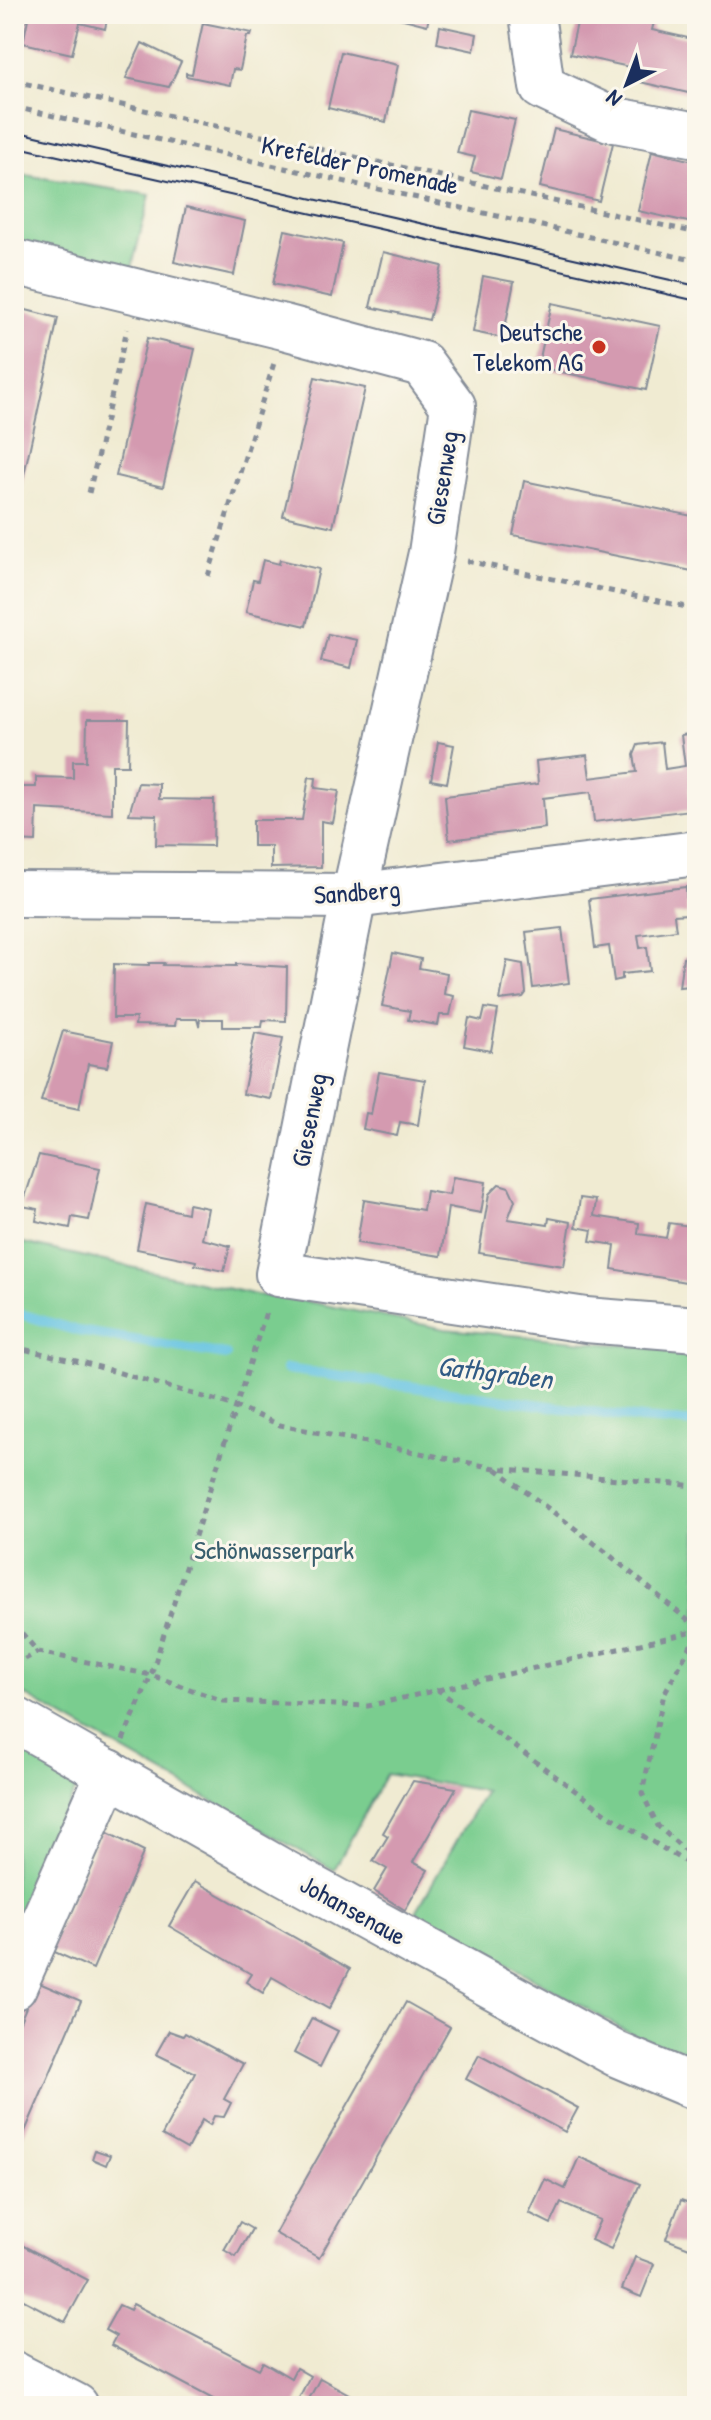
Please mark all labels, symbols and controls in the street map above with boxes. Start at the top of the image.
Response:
north arrow [587,44,667,124]
text: N [599,84,628,114]
street label: Krefelder Promenade [258,127,462,202]
place label: Deutsche Telekom AG [473,314,584,379]
marker: Deutsche Telekom AG [590,338,608,356]
street label: Giesenweg [417,428,466,527]
street label: Sandberg [313,871,401,912]
street label: Giesenweg [282,1070,335,1170]
water label: Gathgraben [435,1346,557,1398]
park label: Schönwasserpark [194,1532,354,1567]
street label: Johansenaue [294,1866,412,1953]

